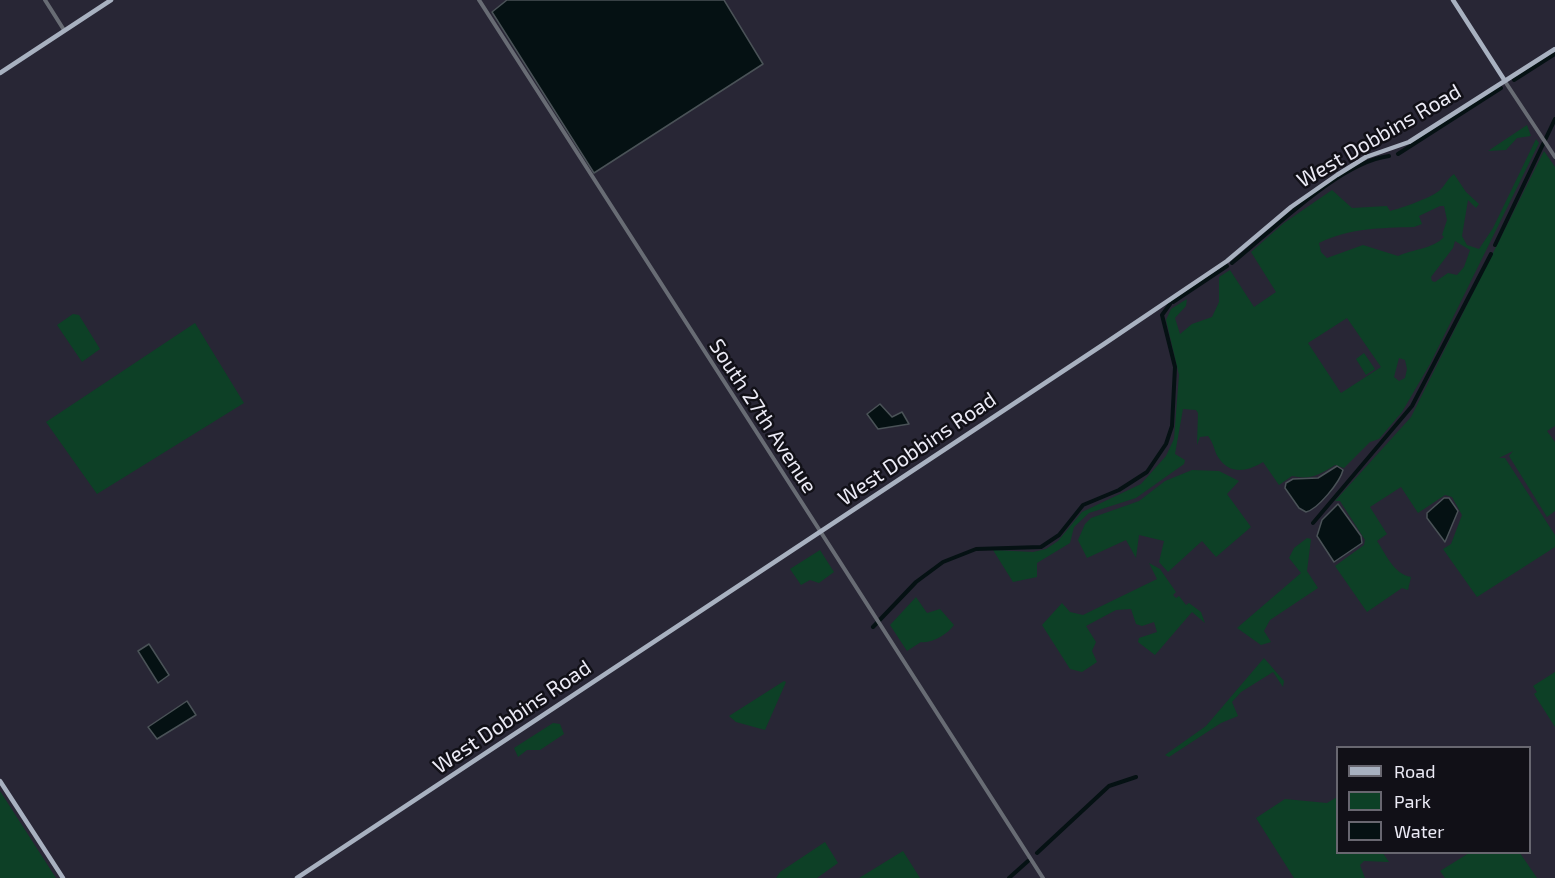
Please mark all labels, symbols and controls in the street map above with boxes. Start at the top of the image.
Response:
street label: West Dobbins Road [1293,79,1465,193]
street label: South 27th Avenue [704,334,822,498]
street label: West Dobbins Road [833,387,1001,511]
street label: West Dobbins Road [428,655,596,779]
legend [1336,746,1531,854]
text: Road [1394,760,1435,782]
text: Park [1394,790,1431,812]
text: Water [1394,820,1444,842]

